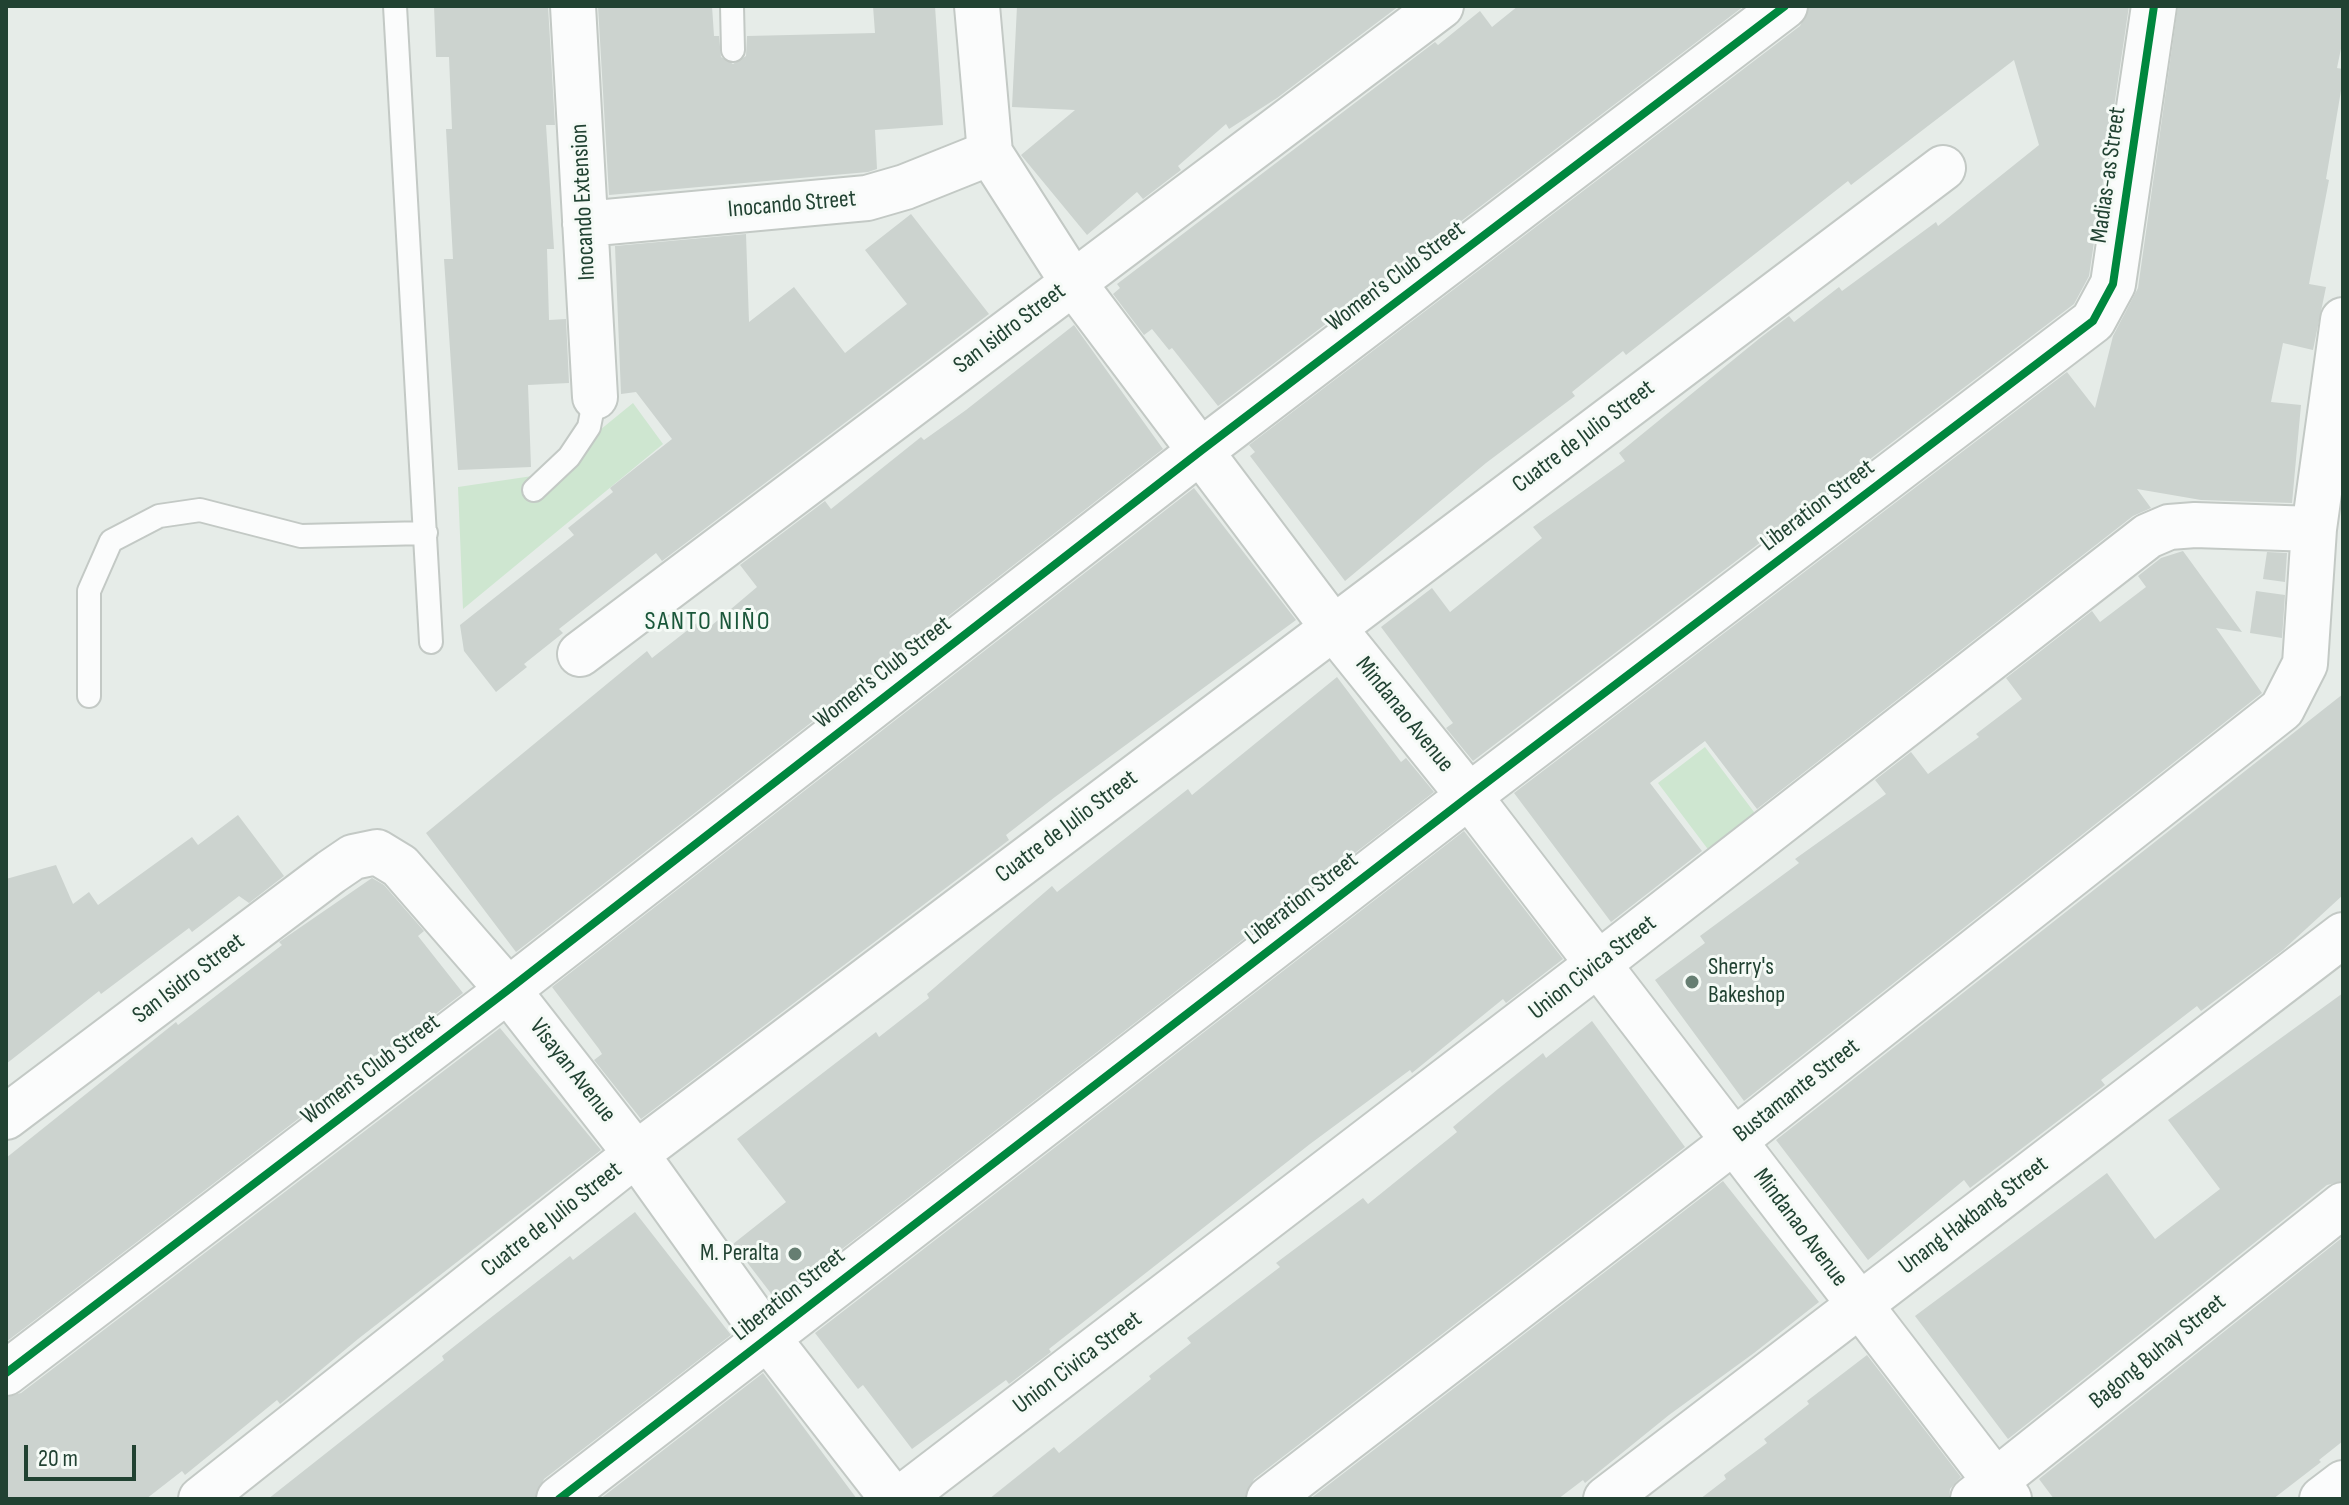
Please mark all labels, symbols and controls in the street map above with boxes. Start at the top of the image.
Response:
street label: Madias-as Street [2085,105,2133,245]
street label: Inocando Extension [566,123,602,281]
street label: Inocando Street [727,185,857,225]
street label: Women's Club Street [1321,215,1471,339]
street label: San Isidro Street [948,278,1072,380]
street label: Cuatre de Julio Street [1507,374,1661,500]
street label: Liberation Street [1755,454,1881,558]
district label: SANTO NIÑO [644,606,772,638]
street label: Women's Club Street [809,610,957,736]
street label: Mindanao Avenue [1349,651,1459,779]
street label: Cuatre de Julio Street [990,764,1144,890]
street label: Liberation Street [1240,846,1364,952]
street label: Union Civica Street [1524,909,1662,1027]
street label: San Isidro Street [127,928,251,1030]
place label: Sherry's Bakeshop [1708,954,1785,1010]
marker: Sherry's Bakeshop [1683,973,1701,991]
street label: Women's Club Street [296,1008,446,1132]
street label: Visayan Avenue [523,1013,621,1129]
street label: Bustamante Street [1728,1033,1866,1149]
street label: Unang Hakbang Street [1894,1151,2054,1281]
street label: Cuatre de Julio Street [476,1156,628,1284]
street label: Mindanao Avenue [1746,1163,1854,1293]
place label: M. Peralta [700,1240,779,1268]
street label: Liberation Street [727,1242,851,1348]
marker: M. Peralta [786,1245,804,1263]
street label: Bagong Buhay Street [2084,1288,2232,1416]
street label: Union Civica Street [1008,1305,1148,1421]
scale bar [28,1429,140,1479]
text: 20 m [38,1444,78,1473]

